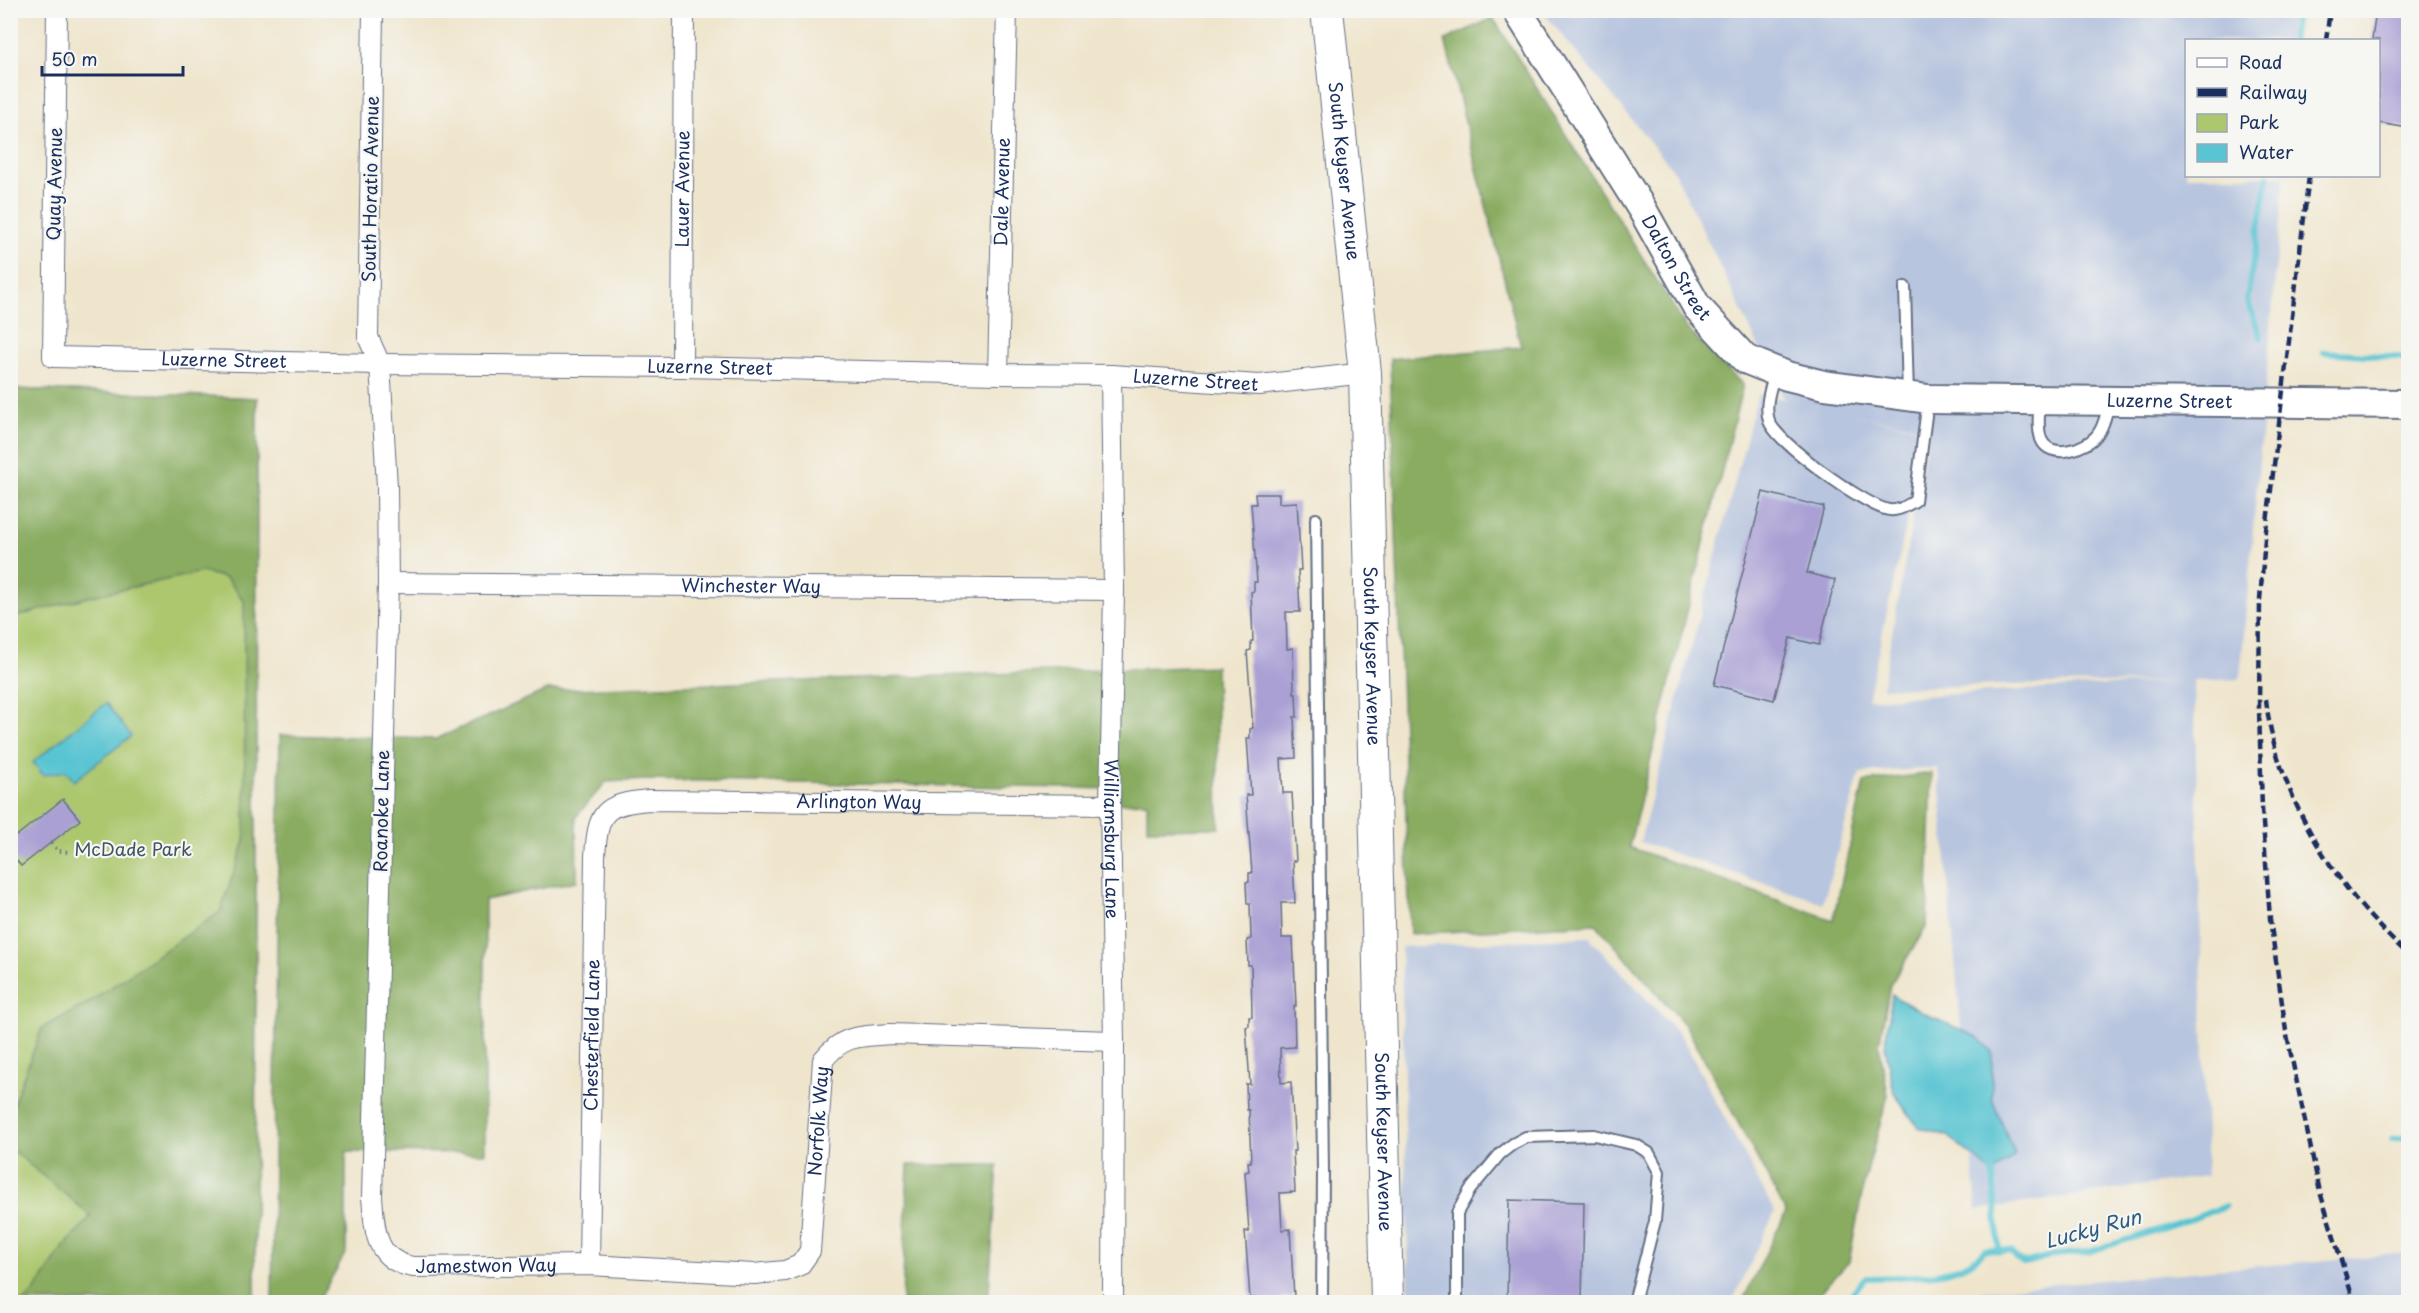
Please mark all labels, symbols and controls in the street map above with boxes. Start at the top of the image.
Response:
scale bar [42,39,183,77]
legend [2185,39,2380,177]
text: 50 m [51,45,98,72]
text: Road [2239,48,2283,75]
text: Railway [2239,78,2307,105]
street label: South Keyser Avenue [1323,80,1368,262]
street label: South Horatio Avenue [354,95,385,282]
text: Park [2239,108,2279,135]
street label: Quay Avenue [39,127,68,241]
street label: Lauer Avenue [668,130,695,248]
street label: Dale Avenue [986,137,1016,247]
text: Water [2239,138,2294,165]
street label: Dalton Street [1636,209,1718,326]
street label: Luzerne Street [161,344,287,374]
street label: Luzerne Street [647,352,773,381]
street label: Luzerne Street [1132,362,1259,397]
street label: Luzerne Street [2107,386,2233,414]
street label: South Keyser Avenue [1358,566,1389,746]
street label: Winchester Way [681,571,821,599]
street label: Roanoke Lane [366,749,395,873]
street label: Williamsburg Lane [1098,759,1127,919]
street label: Arlington Way [796,787,922,815]
park label: McDade Park [74,835,192,862]
street label: Chesterfield Lane [576,959,605,1111]
street label: South Keyser Avenue [1369,1052,1400,1232]
street label: Norfolk Way [800,1065,835,1177]
water label: Lucky Run [2041,1201,2145,1255]
street label: Jamestwon Way [415,1250,557,1279]

